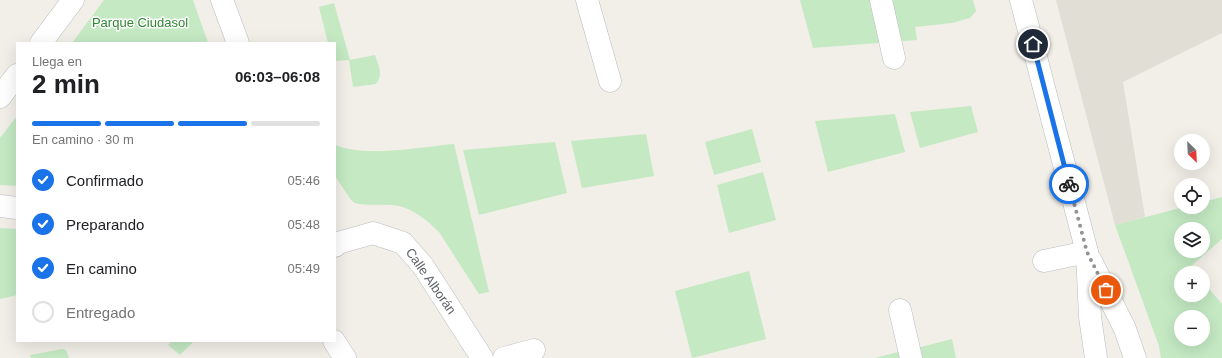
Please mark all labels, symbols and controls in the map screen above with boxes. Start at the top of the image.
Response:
park label: Parque Ciudasol [92,15,188,30]
pin [1016,27,1050,61]
icon: home [1022,33,1044,55]
text: Llega en [32,54,82,69]
text: 06:03–06:08 [235,68,320,85]
text: 2 min [32,69,100,99]
text: En camino · 30 m [32,132,134,147]
north arrow [1174,134,1210,170]
map controls [1174,134,1210,346]
courier [1049,164,1089,204]
icon: check [32,169,54,191]
text: Confirmado [66,172,144,189]
text: 05:46 [287,173,320,188]
icon: bike [1058,173,1080,195]
button: locate [1174,178,1210,214]
icon: check [32,213,54,235]
text: Preparando [66,216,144,233]
text: 05:48 [287,217,320,232]
button: layers [1174,222,1210,258]
street label: Calle Alborán [403,245,459,317]
icon: check [32,257,54,279]
text: En camino [66,260,137,277]
text: 05:49 [287,261,320,276]
button: + [1174,266,1210,302]
pin [1089,273,1123,307]
icon: bag [1095,279,1117,301]
text: Entregado [66,304,135,321]
button: − [1174,310,1210,346]

